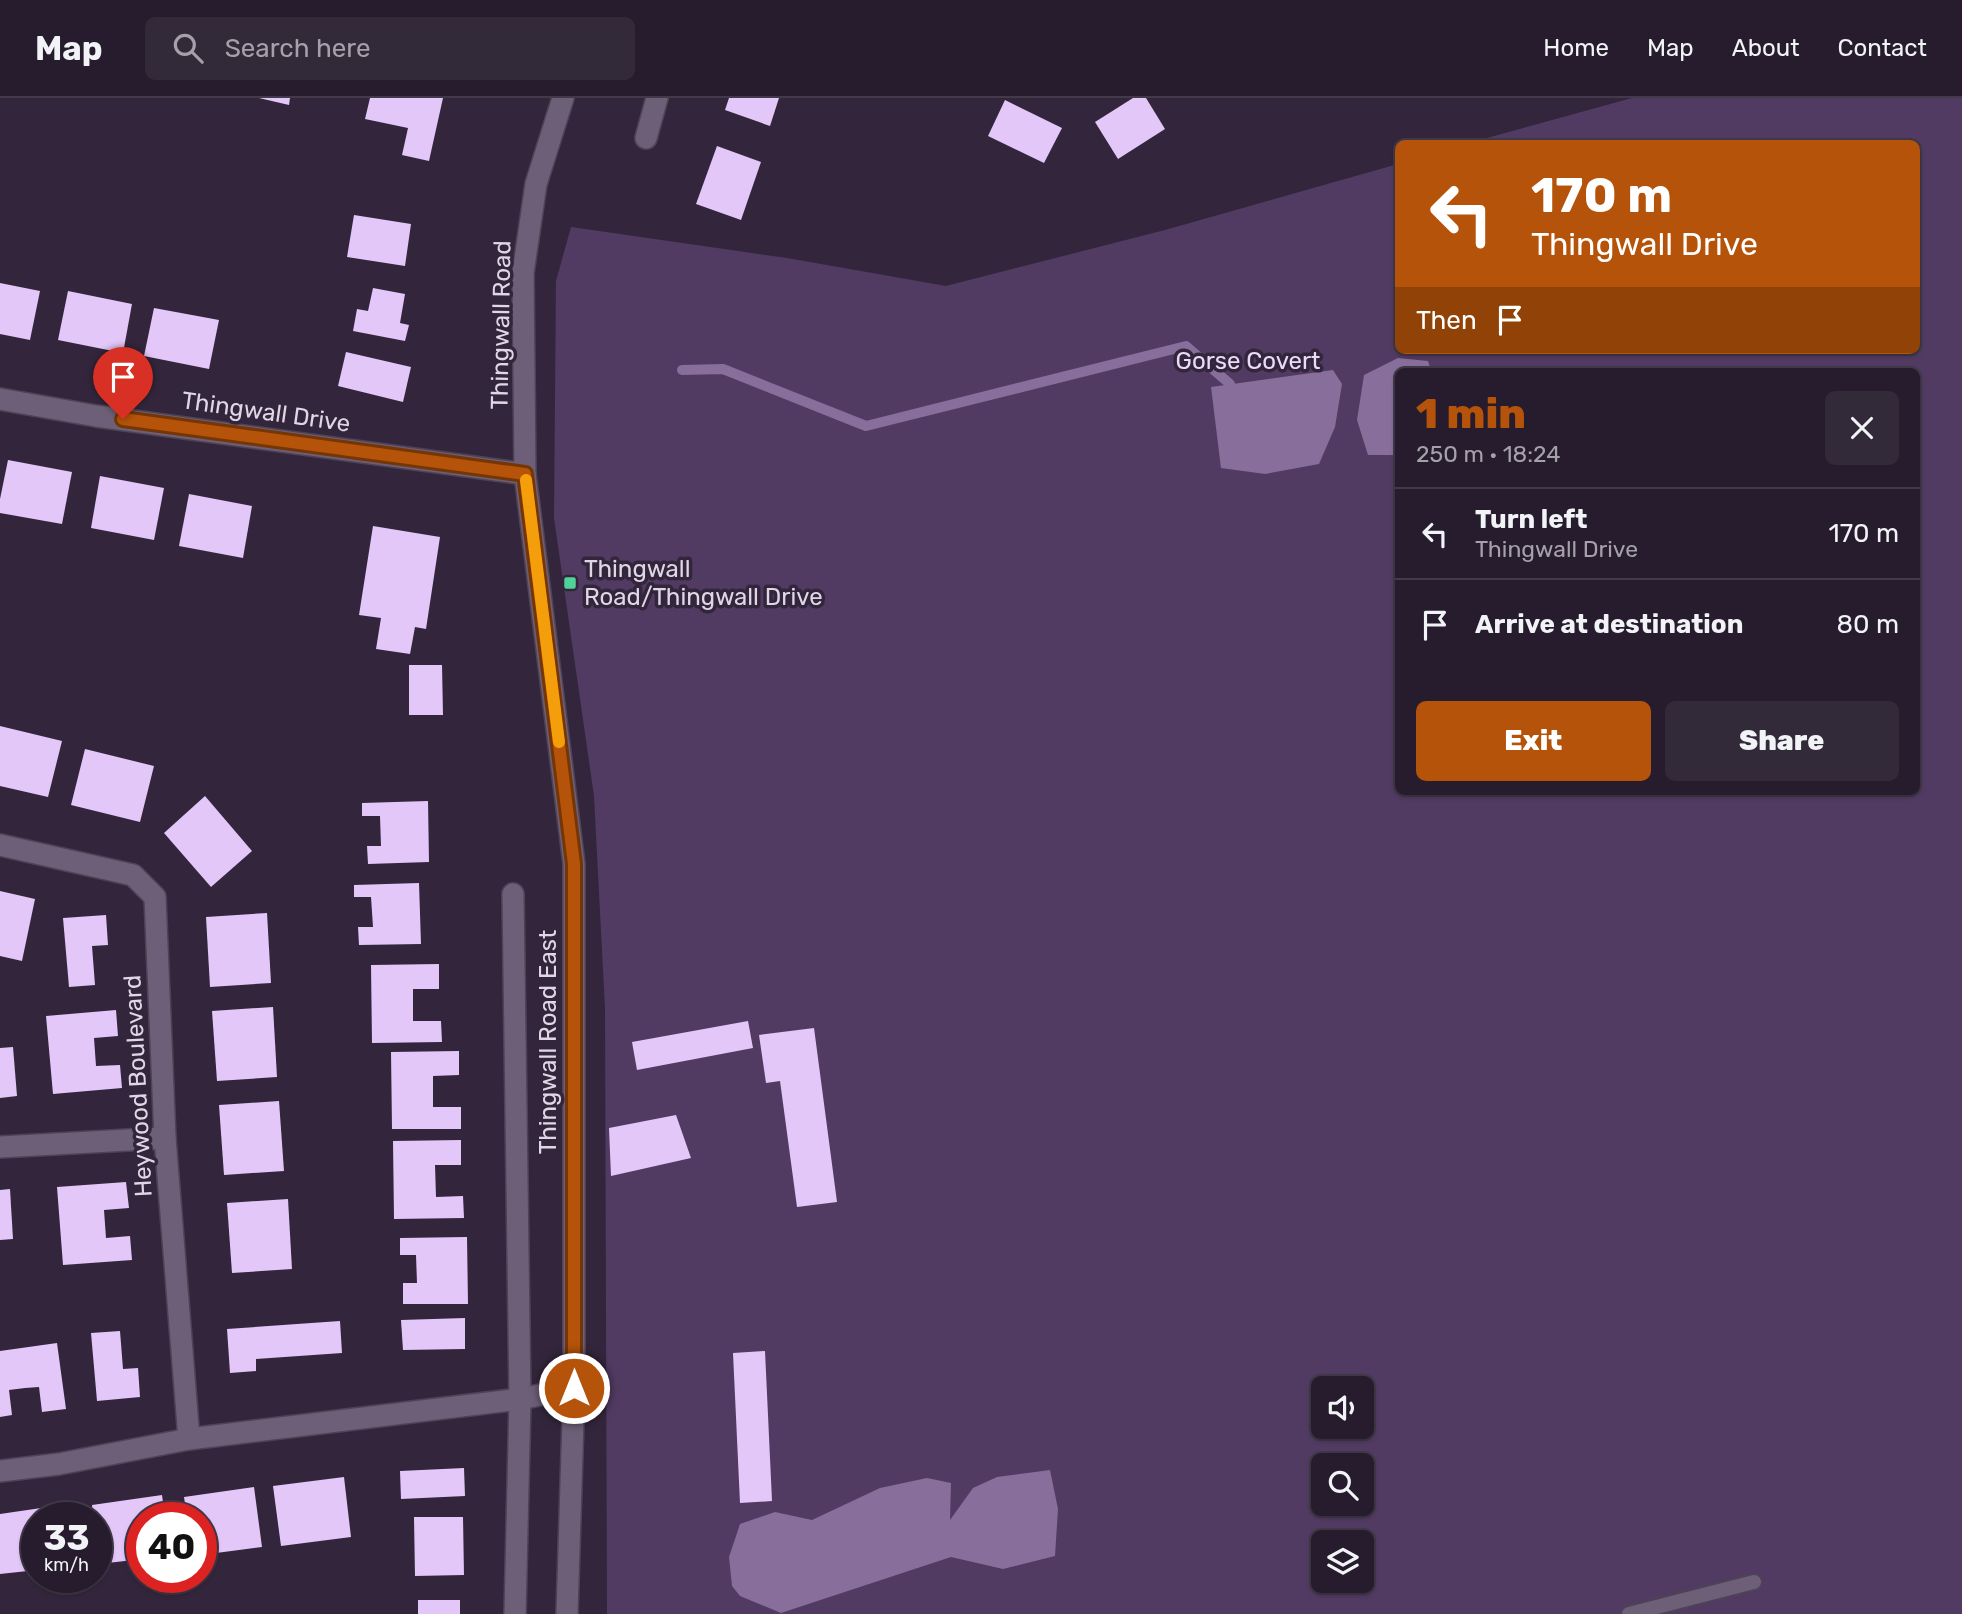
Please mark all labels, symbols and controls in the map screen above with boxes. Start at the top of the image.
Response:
search box [145,17,635,80]
text: Map [35,29,103,68]
icon: search [169,29,207,67]
text: Search here [225,33,370,64]
text: Home [1543,34,1609,62]
text: Map [1647,34,1694,62]
text: About [1732,34,1800,62]
text: Contact [1838,34,1927,62]
text: 170 m [1531,166,1672,224]
icon: left [1416,168,1507,259]
text: Thingwall Drive [1531,225,1758,263]
street label: Thingwall Road [486,240,516,410]
icon: arrive [1491,301,1529,339]
text: Then [1416,305,1477,336]
pin [93,347,153,419]
park label: Gorse Covert [1176,347,1320,375]
icon: arrive [104,358,142,396]
street label: Thingwall Drive [180,386,352,438]
text: 1 min [1416,389,1526,439]
button: close [1825,391,1899,465]
text: 250 m · 18:24 [1416,440,1561,468]
text: Turn left [1475,504,1587,535]
icon: left [1416,515,1454,553]
text: 170 m [1829,518,1899,549]
text: Thingwall Drive [1475,535,1638,563]
place label: Thingwall Road/Thingwall Drive [584,555,823,611]
marker: Thingwall Road/Thingwall Drive [562,575,578,591]
icon: arrive [1416,606,1454,644]
text: Arrive at destination [1475,609,1743,640]
text: 80 m [1836,609,1899,640]
button: Exit [1416,701,1651,781]
button: Share [1665,701,1899,781]
street label: Thingwall Road East [534,930,562,1154]
street label: Heywood Boulevard [118,974,158,1198]
position arrow [537,1351,611,1425]
map controls [1311,1376,1374,1593]
button: sound [1311,1376,1374,1439]
button: search [1311,1453,1374,1516]
speed limit sign: 40 [126,1502,217,1593]
text: 33 [43,1517,90,1559]
button: layers [1311,1530,1374,1593]
text: km/h [44,1554,89,1576]

